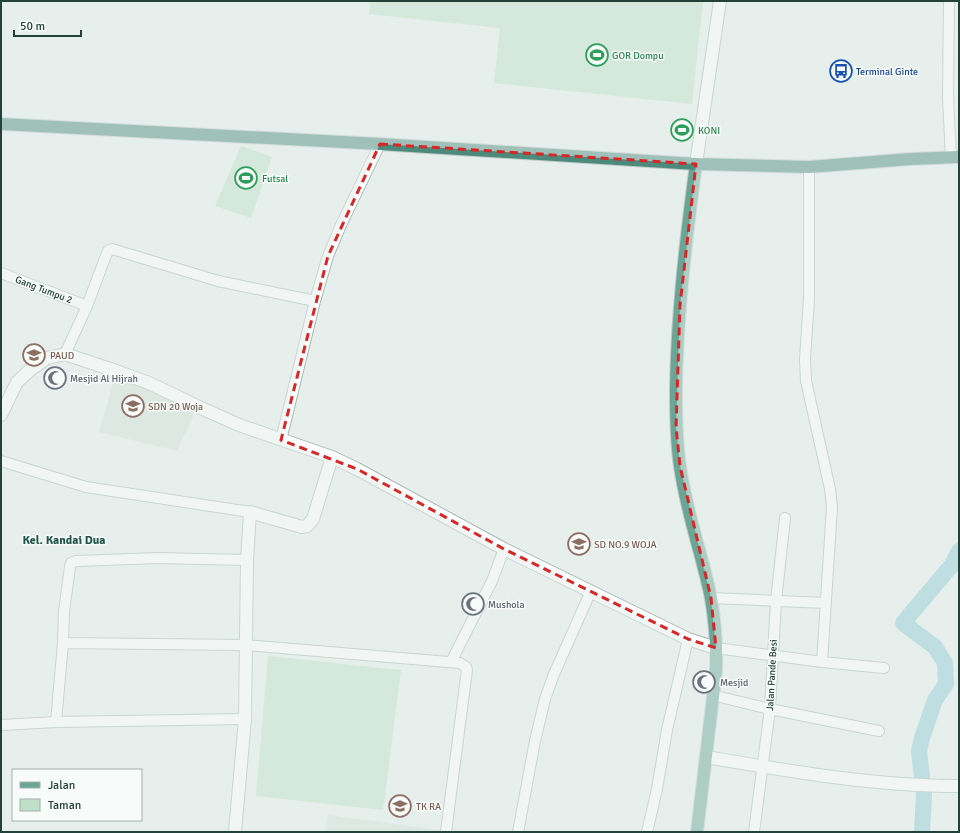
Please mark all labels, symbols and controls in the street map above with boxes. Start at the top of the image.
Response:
scale bar [14,12,81,38]
text: 50 m [20,19,45,34]
sports icon: GOR Dompu [584,42,610,68]
place label: GOR Dompu [612,50,664,62]
bus stop icon: Terminal Ginte [828,58,854,84]
place label: Terminal Ginte [856,66,918,78]
sports icon: KONI [669,117,695,143]
place label: KONI [698,125,720,137]
sports icon: Futsal [233,165,259,191]
place label: Futsal [262,173,288,185]
street label: Gang Tumpu 2 [13,274,74,306]
school or university icon: PAUD [21,342,47,368]
place label: PAUD [50,350,74,362]
mosque icon: Mesjid Al Hijrah [42,365,68,391]
place label: Mesjid Al Hijrah [70,373,138,385]
school or university icon: SDN 20 Woja [120,393,146,419]
place label: SDN 20 Woja [148,401,203,413]
school or university icon: SD NO.9 WOJA [566,531,592,557]
district label: Kel. Kandai Dua [23,533,105,548]
place label: SD NO.9 WOJA [594,539,657,551]
mosque icon: Mushola [460,591,486,617]
place label: Mushola [488,599,525,611]
street label: Jalan Pande Besi [764,639,780,711]
mosque icon: Mesjid [691,669,717,695]
place label: Mesjid [720,677,748,689]
legend [12,769,142,821]
text: Jalan [48,778,75,793]
school or university icon: TK RA [387,793,413,819]
text: Taman [48,798,81,813]
place label: TK RA [416,801,441,813]

